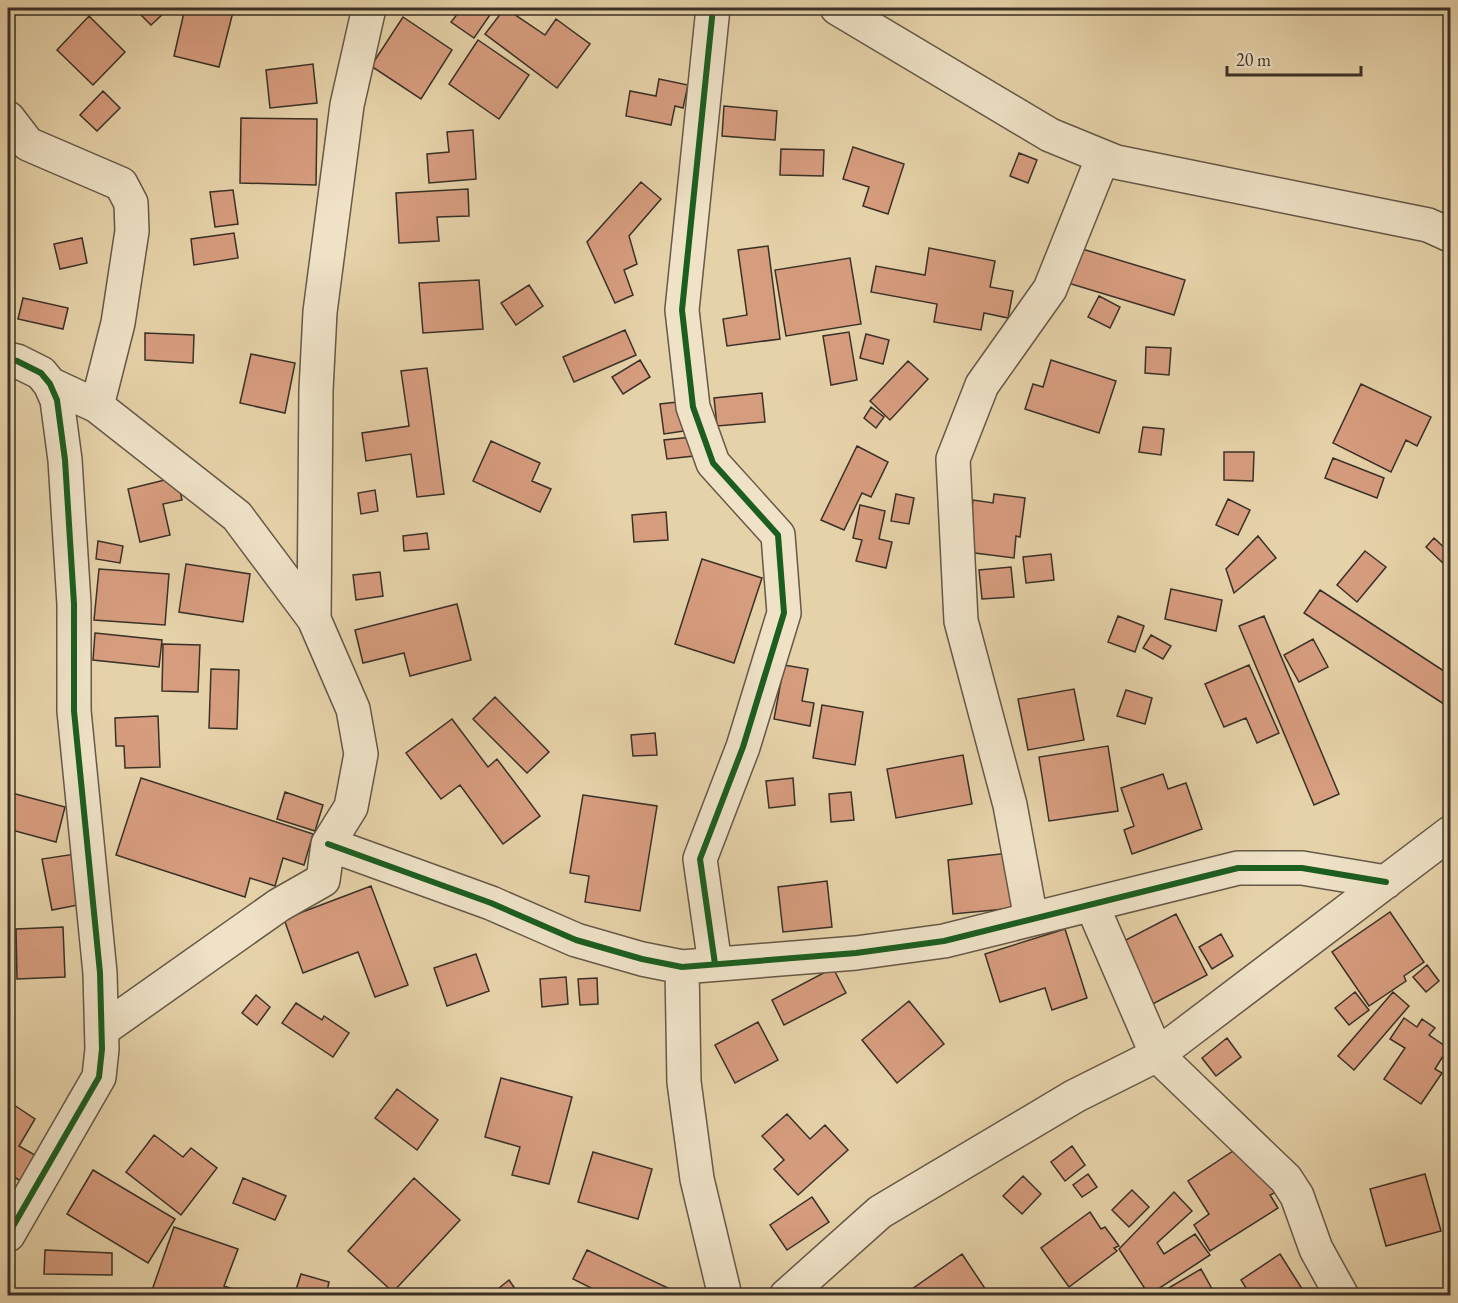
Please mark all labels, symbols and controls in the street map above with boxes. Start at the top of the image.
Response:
scale bar [1227,39,1360,77]
text: 20 m [1236,48,1271,71]

